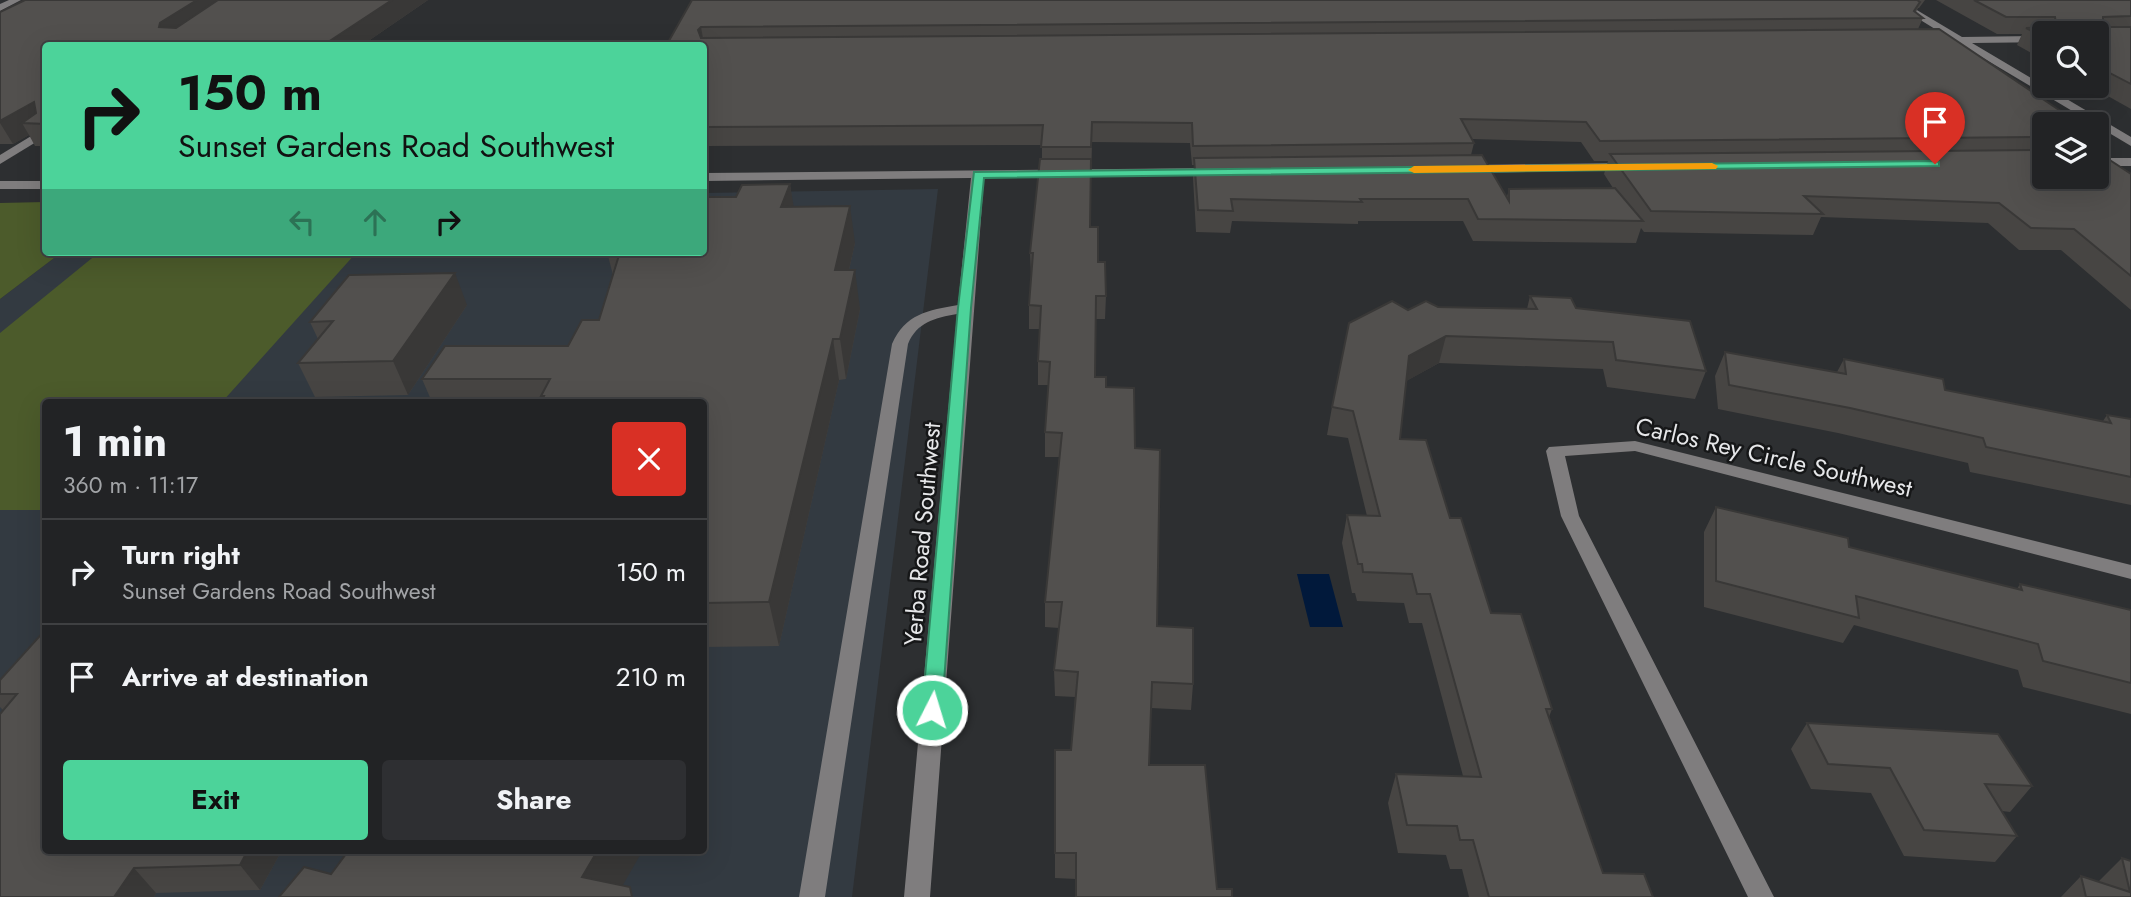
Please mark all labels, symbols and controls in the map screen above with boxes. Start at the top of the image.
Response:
map controls [2032,21,2109,189]
button: search [2032,21,2109,98]
text: 150 m [178,58,322,128]
icon: right [63,70,154,161]
pin [1905,92,1965,164]
icon: arrive [1916,103,1954,141]
button: layers [2032,112,2109,189]
text: Sunset Gardens Road Southwest [178,123,614,169]
icon: left [283,203,321,241]
icon: ahead [356,203,394,241]
icon: right [429,203,467,241]
street label: Carlos Rey Circle Southwest [1632,408,1916,506]
text: 1 min [63,411,167,472]
street label: Yerba Road Southwest [895,421,949,647]
button: close [612,422,686,496]
text: 360 m · 11:17 [63,468,198,502]
text: Turn right [122,536,240,574]
icon: right [63,553,101,591]
text: 150 m [616,553,686,591]
text: Sunset Gardens Road Southwest [122,574,435,608]
icon: arrive [63,658,101,696]
text: Arrive at destination [122,658,369,696]
text: 210 m [616,658,686,696]
position arrow [895,673,969,747]
button: Exit [63,760,368,840]
button: Share [382,760,686,840]

